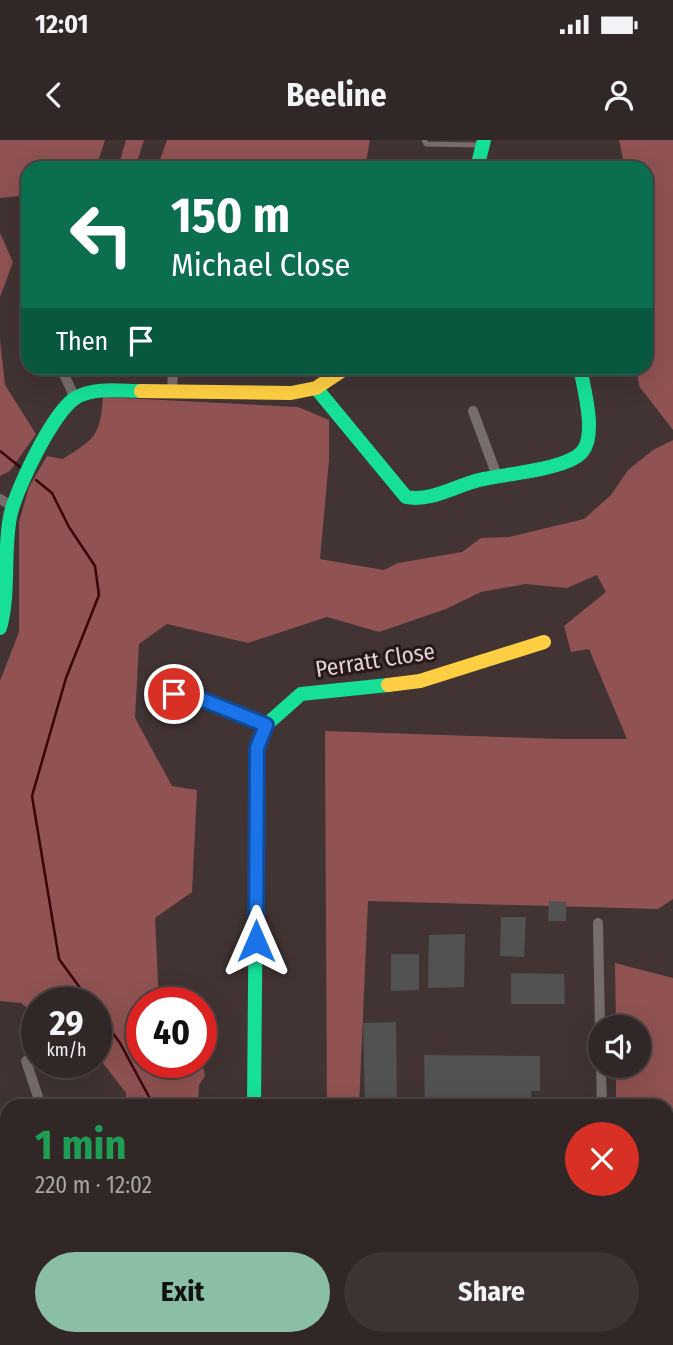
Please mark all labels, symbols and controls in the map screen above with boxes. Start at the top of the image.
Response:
text: 12:01 [35,9,89,40]
icon: back [35,76,73,114]
text: Beeline [286,76,387,114]
icon: person [600,76,638,114]
text: 150 m [171,186,290,245]
icon: left [56,189,147,280]
text: Michael Close [171,246,350,284]
icon: arrive [122,322,160,360]
text: Then [56,326,108,357]
street label: Perratt Close [313,637,437,683]
pin [144,664,204,724]
icon: arrive [155,675,193,713]
position arrow [219,904,293,978]
speed limit sign: 40 [126,987,217,1078]
text: 29 [49,1002,84,1044]
map controls [588,1015,651,1078]
button: sound [588,1015,651,1078]
text: km/h [46,1039,87,1061]
text: 1 min [35,1120,126,1170]
button: close [565,1122,639,1196]
text: 220 m · 12:02 [35,1171,152,1199]
button: Exit [35,1252,330,1332]
button: Share [344,1252,639,1332]

